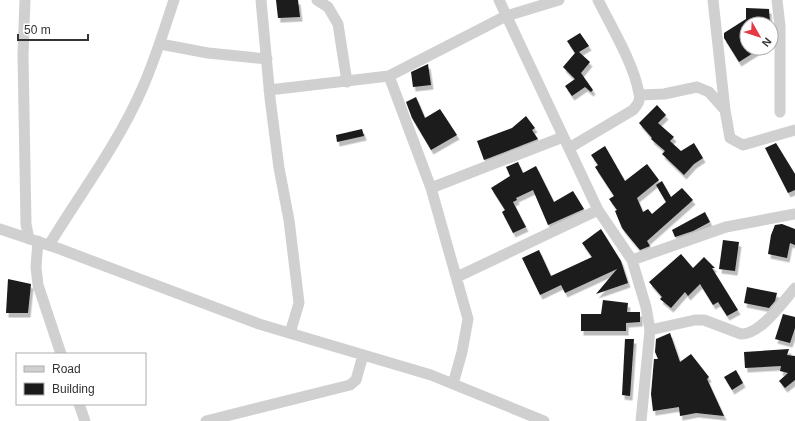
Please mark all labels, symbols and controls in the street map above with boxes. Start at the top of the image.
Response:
scale bar [18,16,88,42]
north arrow [739,16,779,56]
text: 50 m [24,23,51,37]
text: N [760,35,774,49]
legend [16,353,146,405]
text: Road [52,362,81,376]
text: Building [52,382,95,396]

